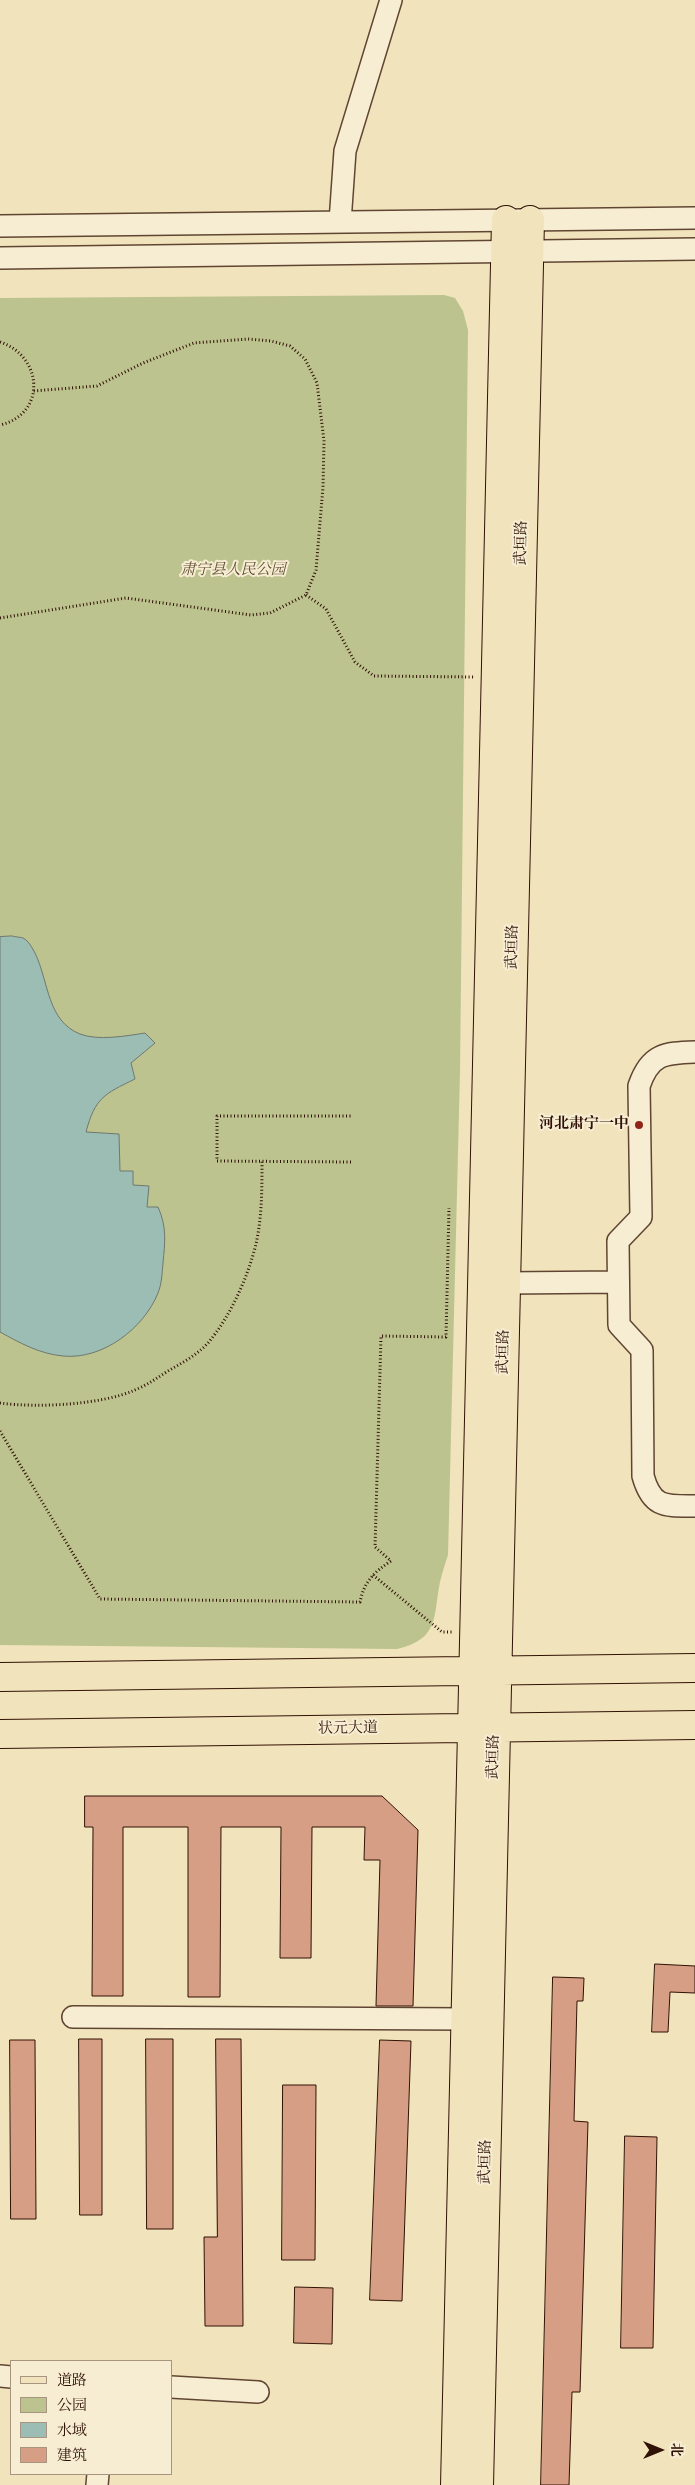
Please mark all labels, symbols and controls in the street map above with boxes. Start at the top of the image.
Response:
street label: 武垣路 [514,520,532,566]
park label: 肃宁县人民公园 [181,562,285,580]
street label: 武垣路 [505,924,523,970]
place label: 河北肃宁一中 [539,1116,629,1134]
marker: 河北肃宁一中 [633,1119,645,1131]
street label: 武垣路 [496,1329,514,1375]
street label: 状元大道 [318,1720,378,1740]
street label: 武垣路 [486,1734,504,1780]
street label: 武垣路 [478,2139,496,2185]
legend [10,2360,172,2475]
text: 道路 [57,2371,87,2392]
text: 公园 [57,2396,87,2417]
text: 水域 [57,2421,87,2442]
north arrow [635,2425,685,2475]
text: 北 [665,2443,685,2457]
text: 建筑 [57,2446,87,2467]

